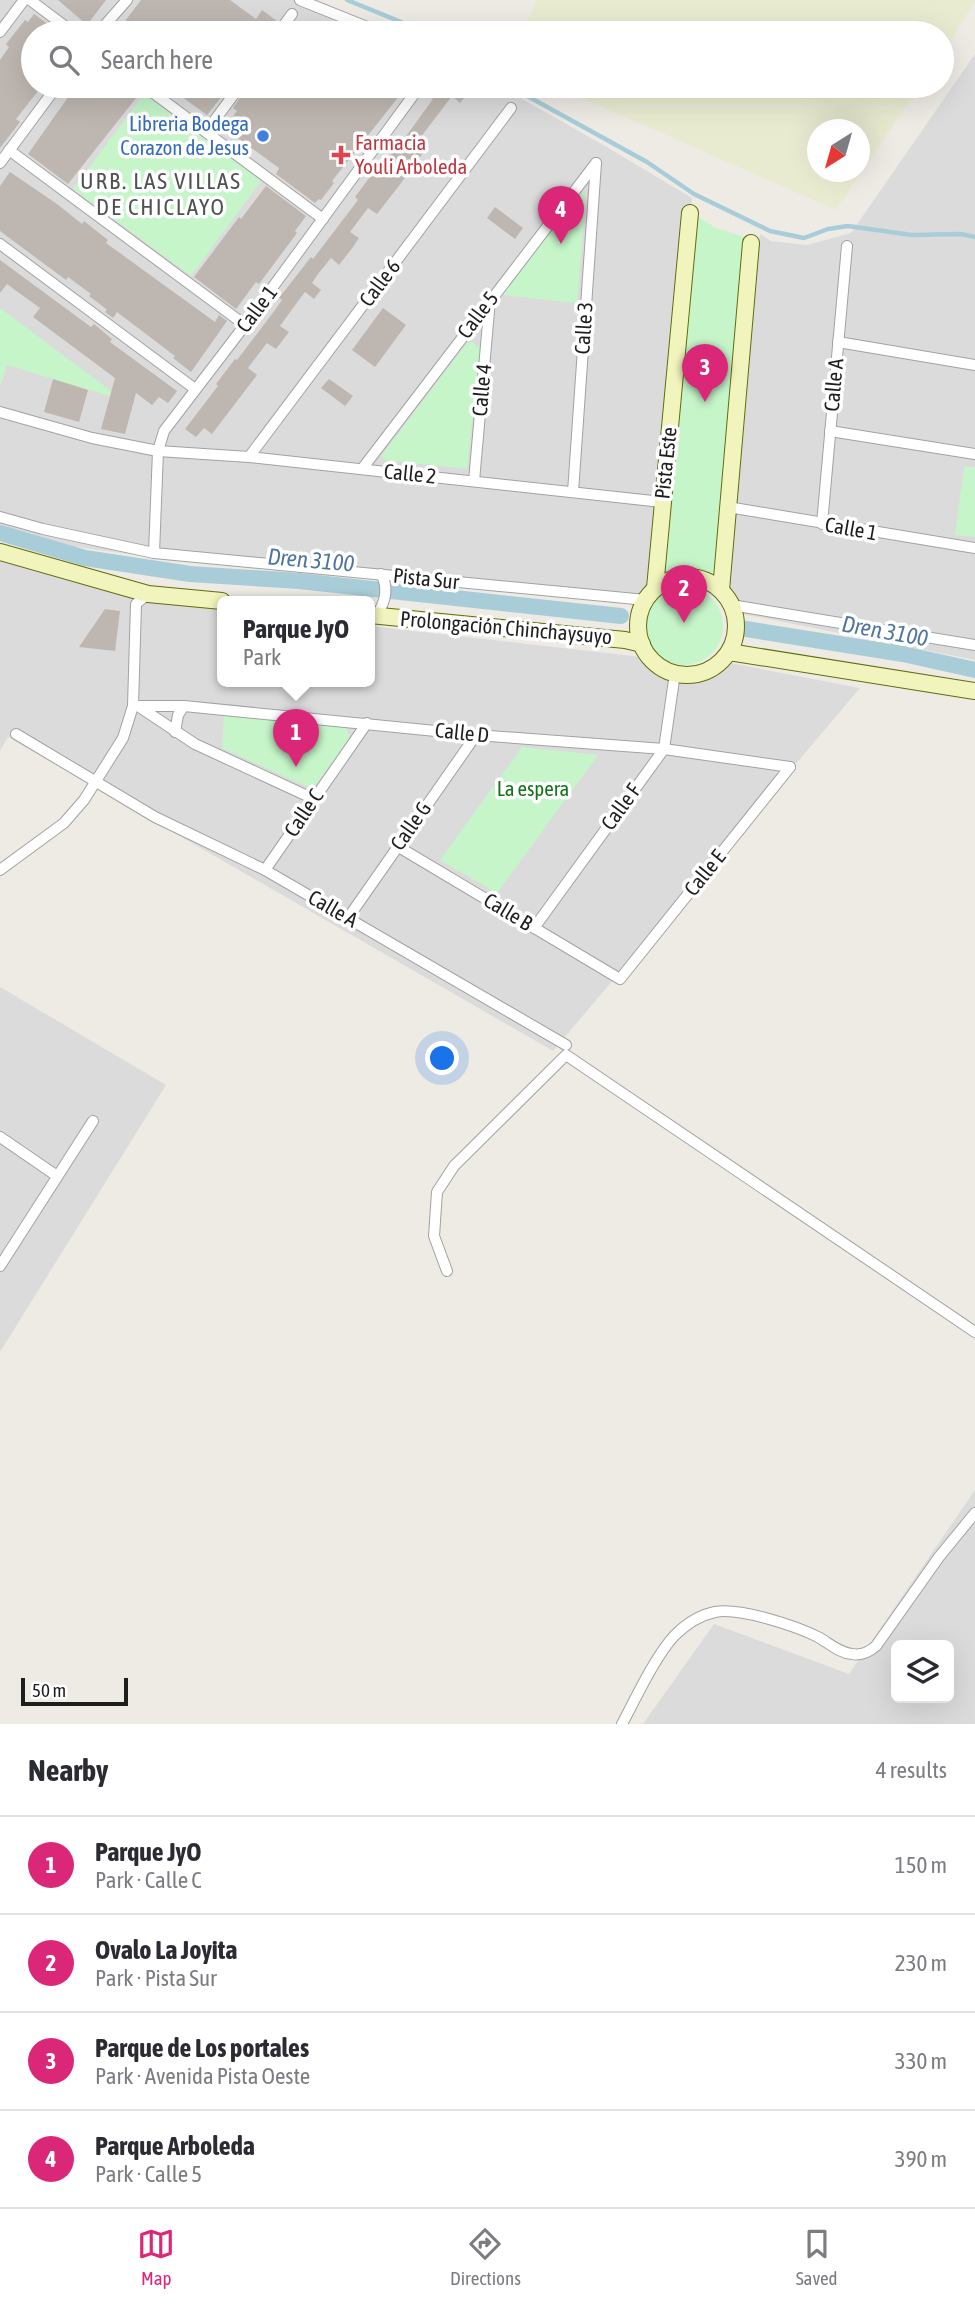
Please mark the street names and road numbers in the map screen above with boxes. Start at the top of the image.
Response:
street label: Calle 6 [354,254,405,311]
street label: Calle 1 [231,280,282,337]
street label: Calle 5 [452,286,503,343]
street label: Calle 3 [569,301,597,355]
street label: Calle A [819,357,847,412]
street label: Calle 4 [467,363,495,417]
street label: Pista Este [649,426,681,500]
street label: Calle 2 [383,458,437,488]
street label: Calle 1 [823,512,879,544]
street label: Pista Sur [392,563,461,593]
street label: Prolongación Chinchaysuyo [399,606,613,648]
street label: Calle D [434,717,490,747]
street label: Calle F [595,778,645,834]
street label: Calle C [279,784,328,841]
street label: Calle G [385,797,435,854]
street label: Calle E [679,845,730,900]
street label: Calle A [305,885,363,932]
street label: Calle B [480,887,537,935]

